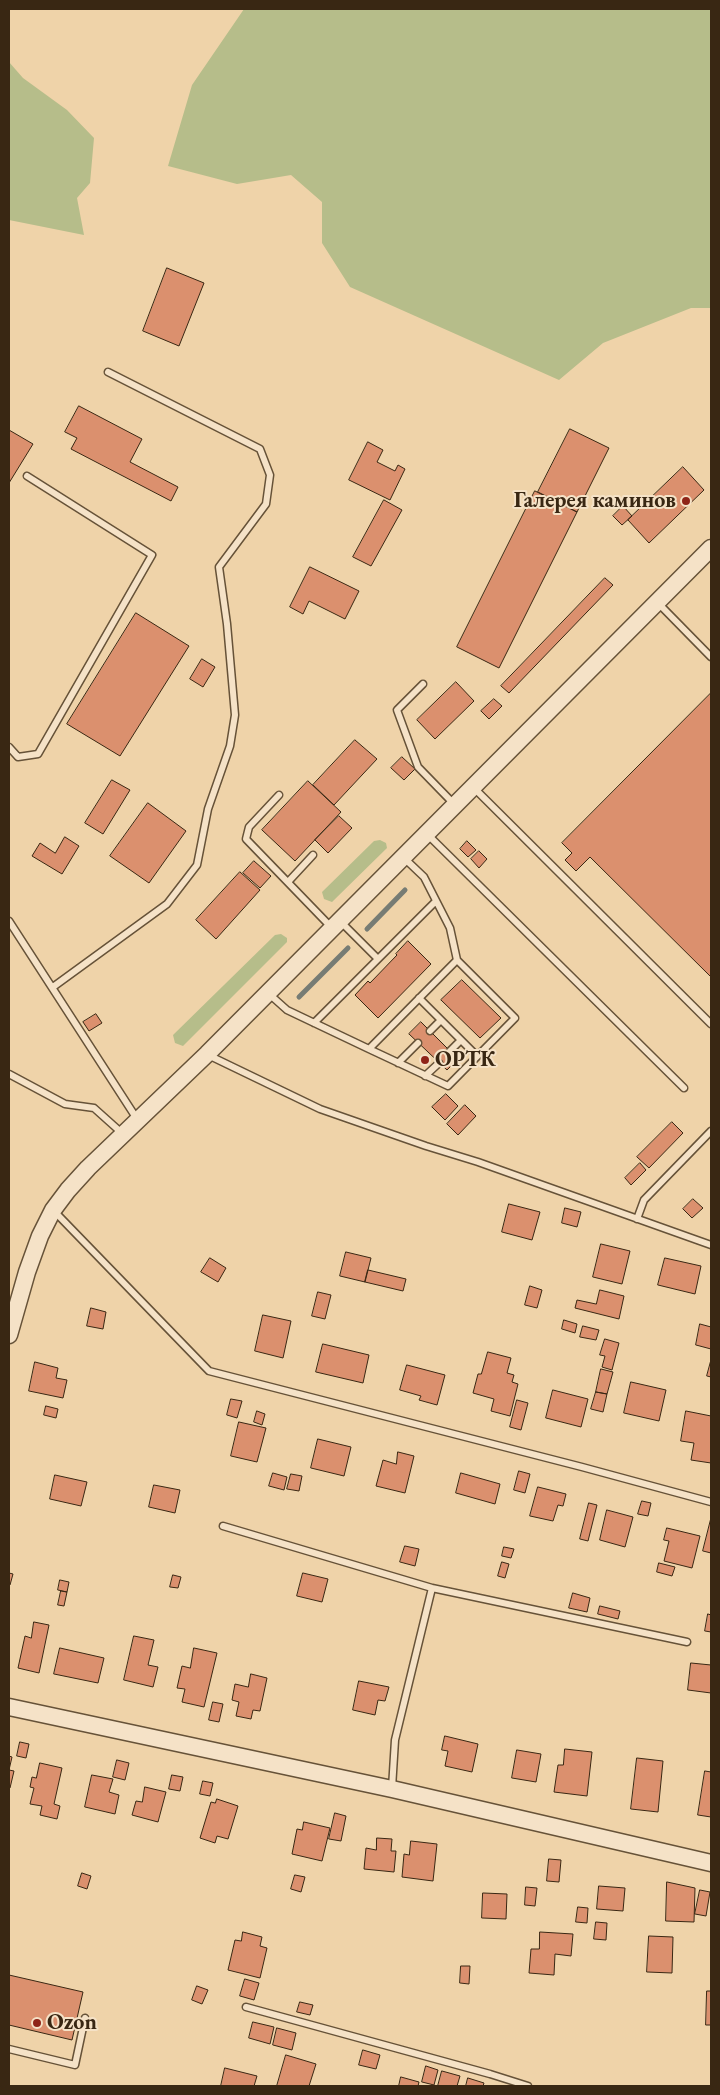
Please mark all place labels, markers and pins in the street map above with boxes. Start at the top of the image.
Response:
place label: Галерея каминов [514,488,676,514]
marker: Галерея каминов [680,495,692,507]
place label: ОРТК [435,1047,496,1073]
marker: ОРТК [419,1054,431,1066]
place label: Ozon [47,2010,97,2036]
marker: Ozon [31,2017,43,2029]

